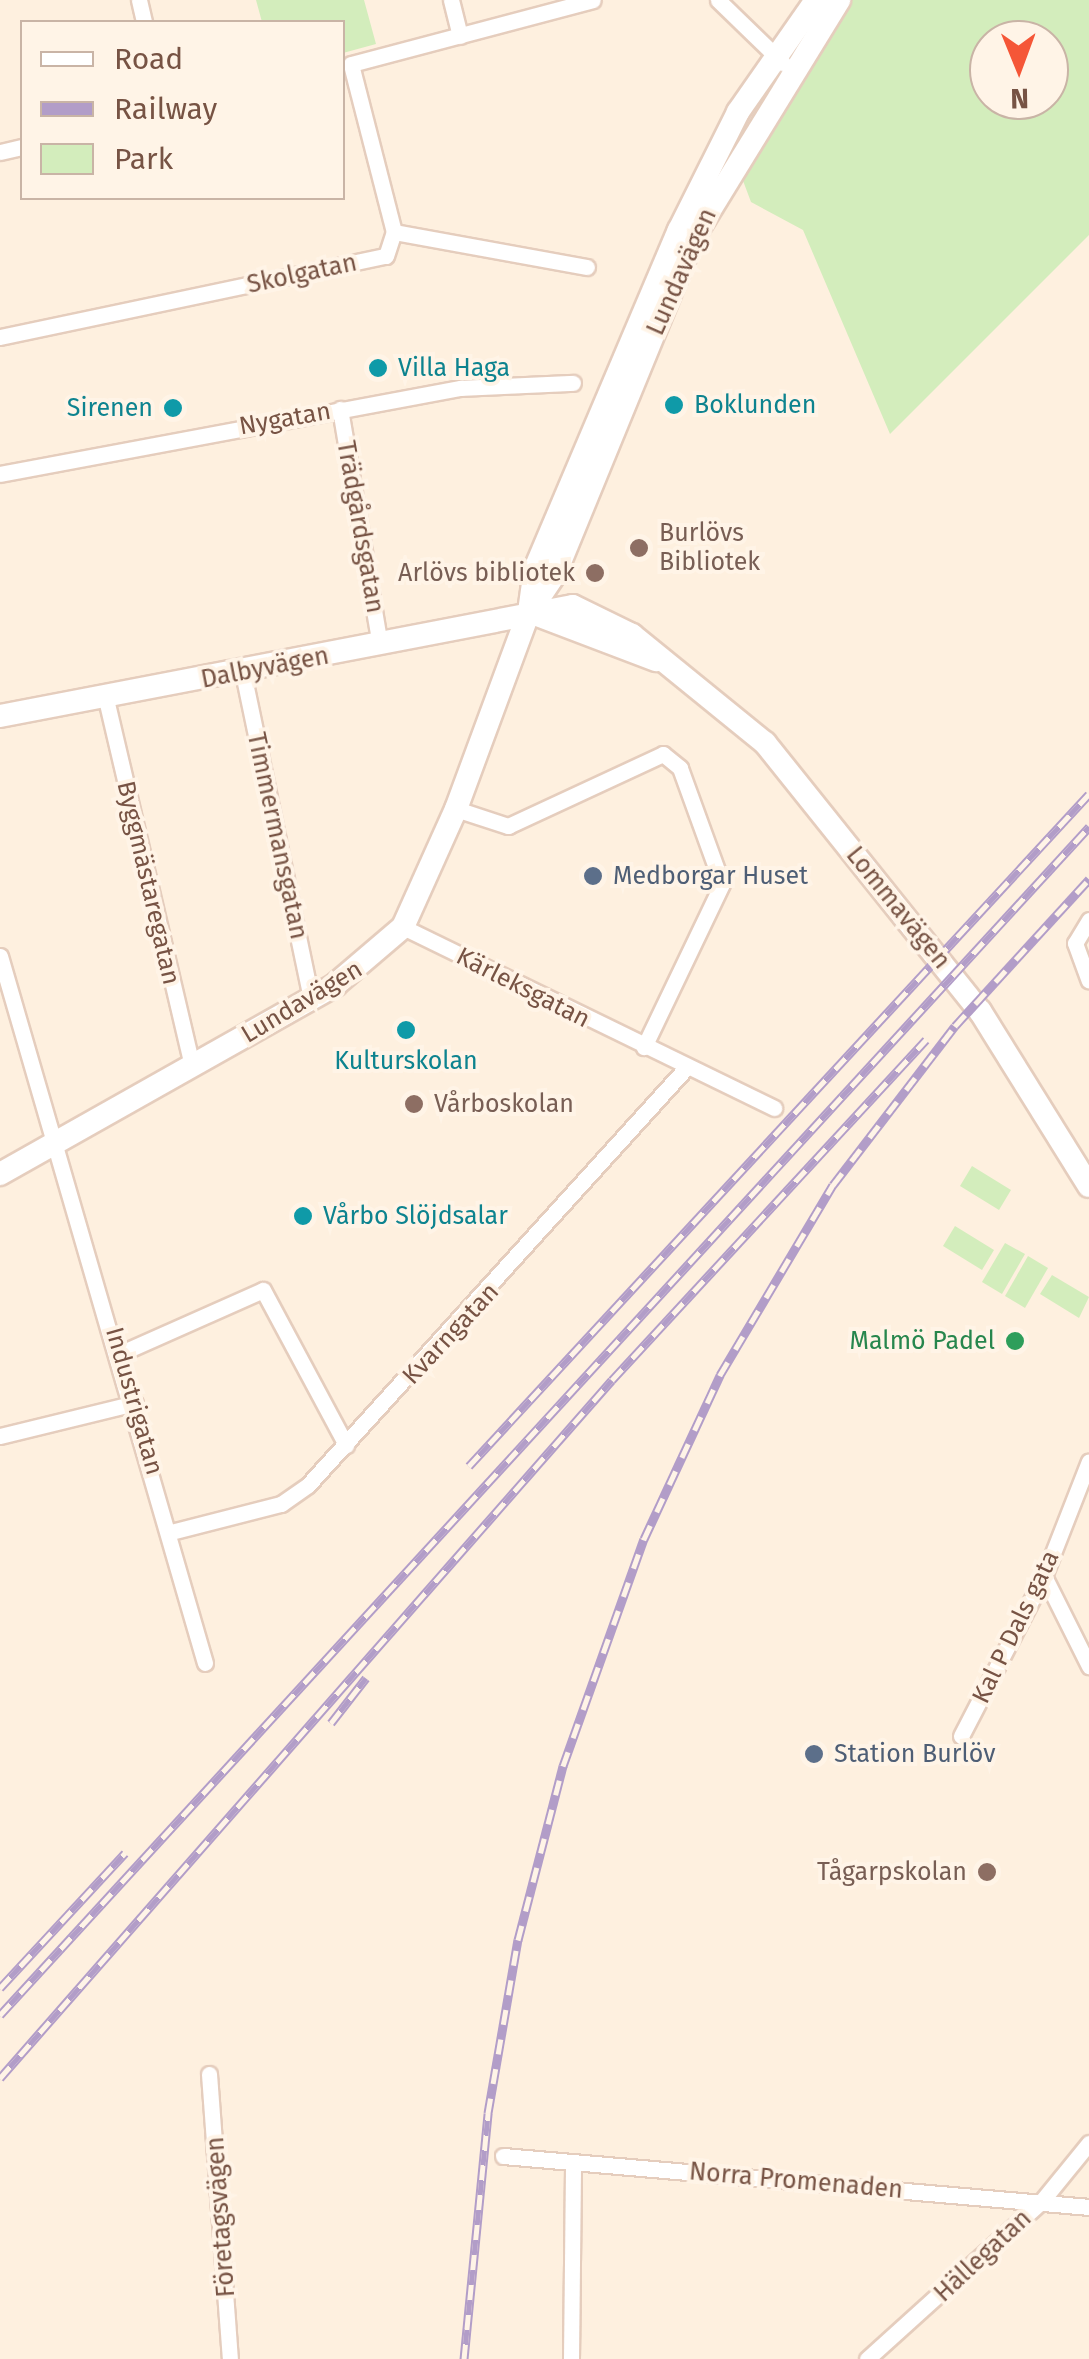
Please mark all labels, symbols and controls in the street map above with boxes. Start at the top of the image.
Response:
legend [20,20,345,200]
north arrow [969,20,1069,120]
text: Road [114,41,183,77]
text: N [1010,82,1029,115]
text: Railway [114,91,217,127]
text: Park [114,141,173,177]
street label: Lundavägen [641,204,723,340]
street label: Skolgatan [244,248,360,300]
place label: Villa Haga [398,353,510,383]
marker: Villa Haga [367,357,389,379]
place label: Boklunden [694,390,816,420]
place label: Sirenen [67,393,153,423]
marker: Boklunden [663,394,685,416]
street label: Nygatan [237,396,333,442]
marker: Sirenen [162,397,184,419]
street label: Trädgårdsgatan [330,439,390,615]
place label: Burlövs Bibliotek [659,519,760,578]
marker: Burlövs Bibliotek [628,537,650,559]
place label: Arlövs bibliotek [398,558,575,588]
marker: Arlövs bibliotek [584,562,606,584]
street label: Dalbyvägen [198,641,332,695]
street label: Timmermansgatan [240,730,314,942]
street label: Byggmästaregatan [110,778,186,988]
street label: Lommavägen [840,841,956,975]
place label: Medborgar Huset [613,861,808,891]
marker: Medborgar Huset [582,865,604,887]
street label: Kärleksgatan [451,941,595,1035]
street label: Lundavägen [236,954,368,1050]
marker: Kulturskolan [395,1019,417,1041]
place label: Kulturskolan [334,1046,478,1076]
place label: Vårboskolan [434,1089,574,1119]
marker: Vårboskolan [403,1093,425,1115]
place label: Vårbo Slöjdsalar [323,1201,508,1231]
marker: Vårbo Slöjdsalar [292,1205,314,1227]
street label: Kvarngatan [397,1277,505,1391]
street label: Industrigatan [99,1324,169,1478]
place label: Malmö Padel [850,1326,995,1356]
marker: Malmö Padel [1004,1330,1026,1352]
street label: Kal P Dals gata [966,1546,1066,1708]
place label: Station Burlöv [834,1739,995,1769]
marker: Station Burlöv [803,1743,825,1765]
place label: Tågarpskolan [817,1857,967,1887]
marker: Tågarpskolan [976,1861,998,1883]
street label: Företagsvägen [200,2136,242,2298]
street label: Norra Promenaden [688,2157,904,2205]
street label: Hällegatan [928,2204,1038,2308]

